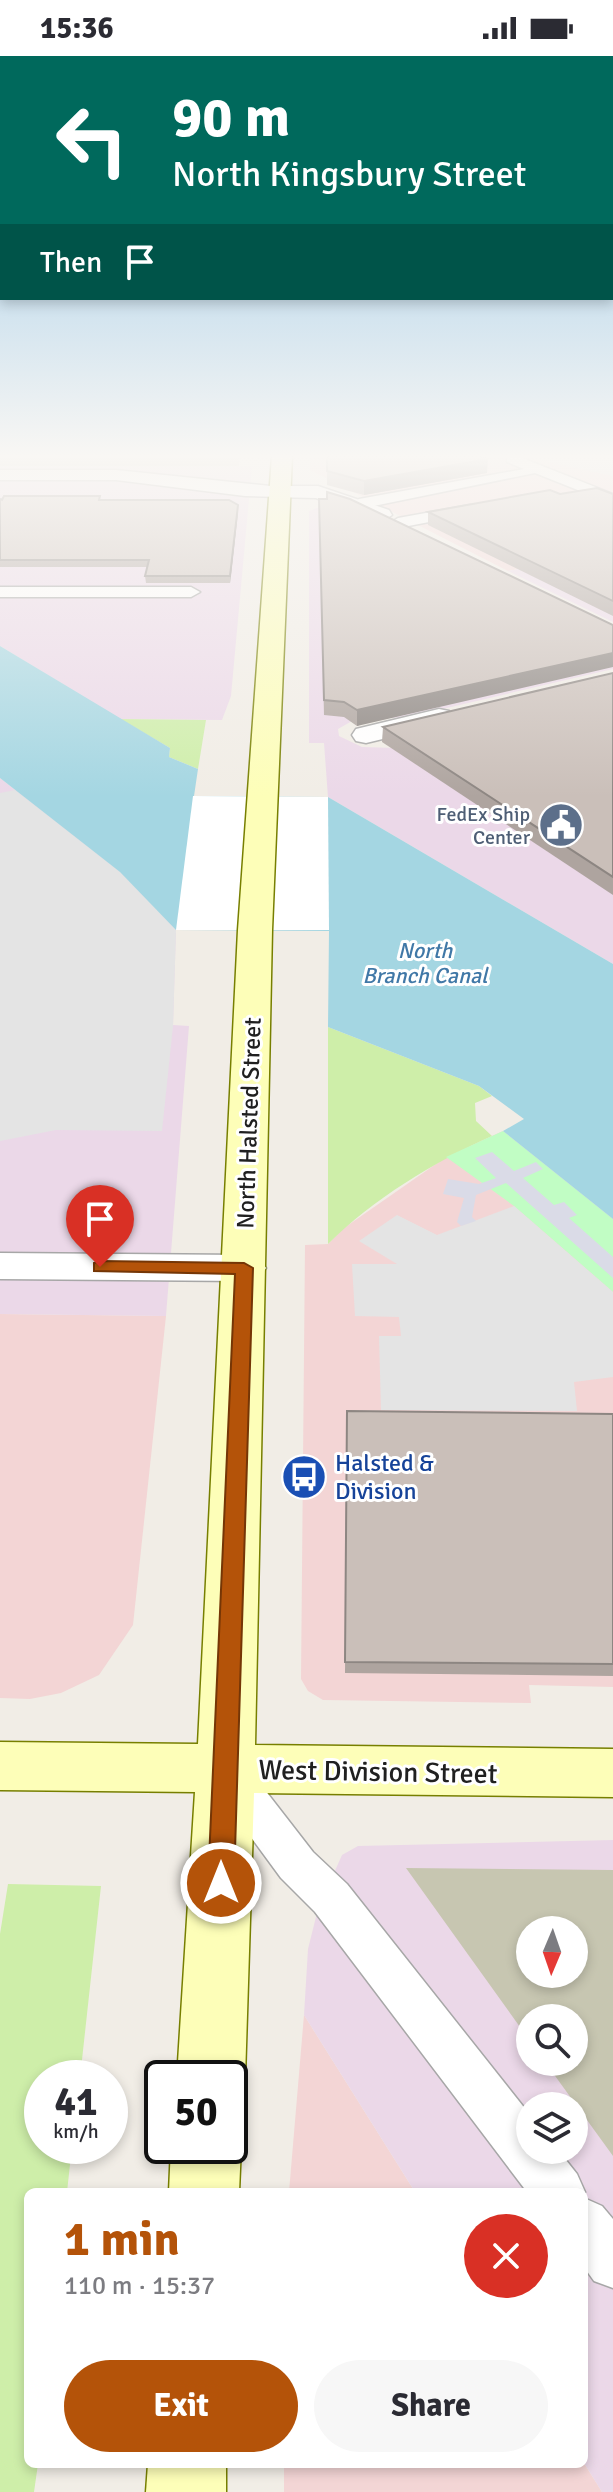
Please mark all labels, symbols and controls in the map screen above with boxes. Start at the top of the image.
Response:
text: 15:36 [40,10,114,47]
text: 90 m [172,83,290,152]
icon: left [40,88,144,192]
text: North Kingsbury Street [172,152,526,197]
icon: arrive [118,240,162,284]
text: Then [40,244,102,281]
public building icon: FedEx Ship Center [537,801,585,849]
place label: FedEx Ship Center [437,802,531,850]
water label: North Branch Canal [362,937,489,989]
street label: North Halsted Street [230,1017,268,1229]
pin [66,1185,134,1267]
icon: arrive [78,1197,122,1241]
place label: Halsted & Division [335,1448,434,1506]
bus stop icon: Halsted & Division [280,1453,328,1501]
street label: West Division Street [258,1753,498,1791]
position arrow [179,1841,263,1925]
north arrow [516,1916,588,1988]
map controls [516,1916,588,2164]
button: search [516,2004,588,2076]
speed limit sign: 50 [144,2060,248,2164]
text: 41 [54,2077,98,2127]
button: layers [516,2092,588,2164]
text: km/h [53,2119,99,2144]
text: 1 min [64,2210,180,2269]
button: close [464,2214,548,2298]
text: 110 m · 15:37 [64,2270,215,2302]
button: Exit [64,2360,298,2452]
button: Share [314,2360,548,2452]

